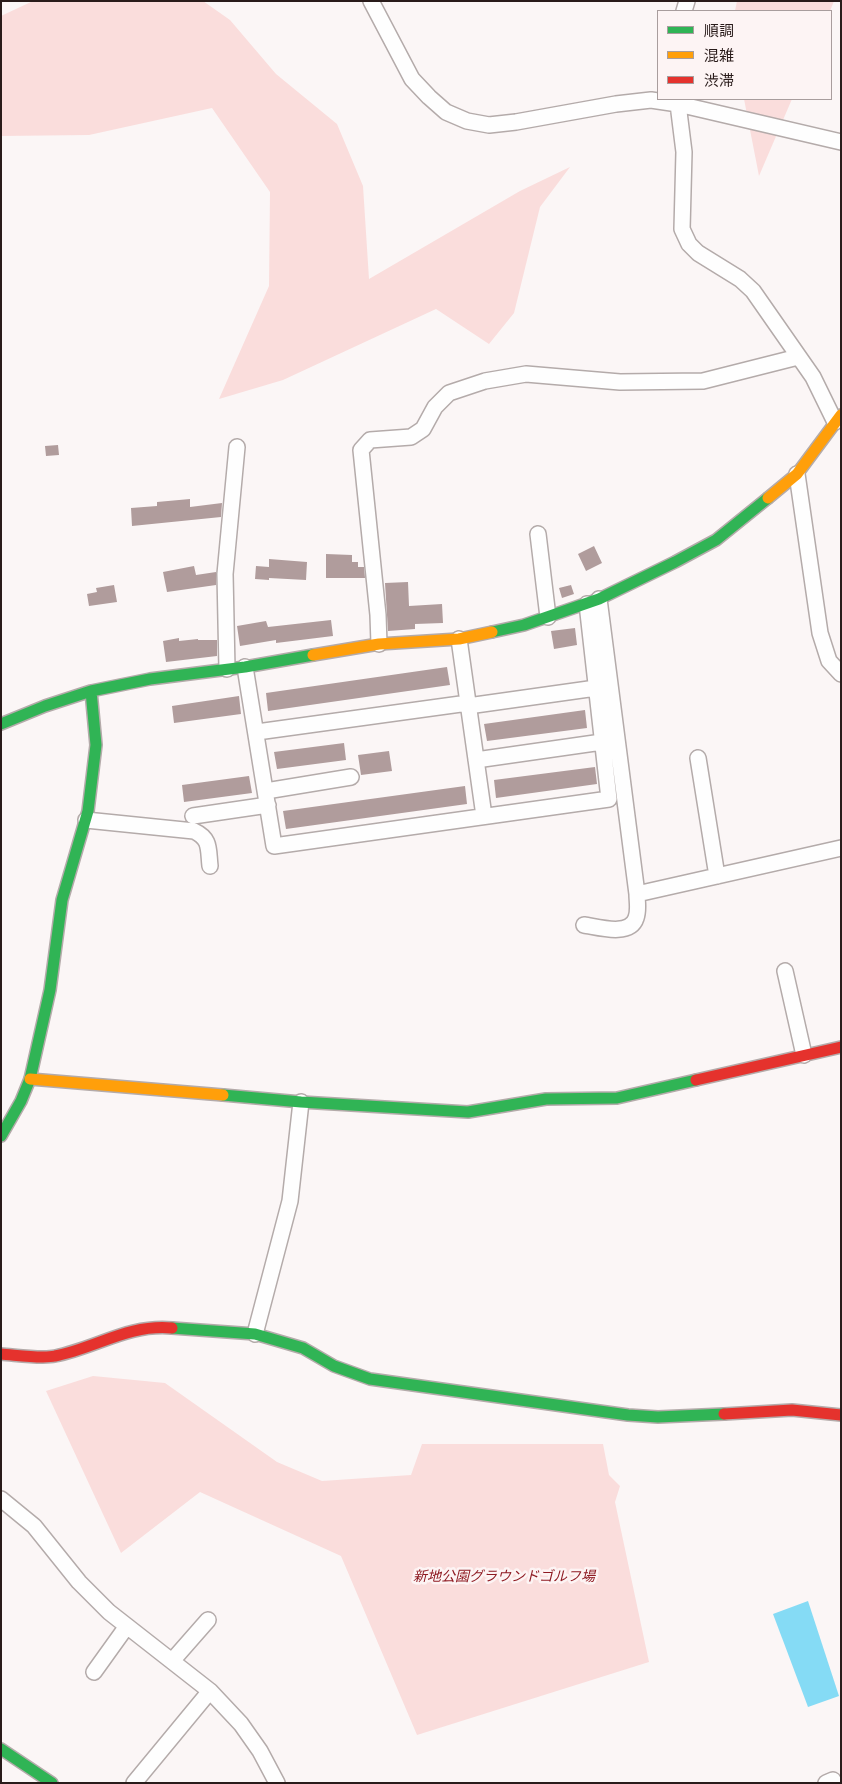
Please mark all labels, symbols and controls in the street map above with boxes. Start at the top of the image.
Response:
legend [657,10,832,100]
text: 順調 [704,21,734,40]
text: 混雑 [704,46,734,65]
text: 渋滞 [704,71,734,90]
park label: 新地公園グラウンドゴルフ場 [413,1569,595,1585]

